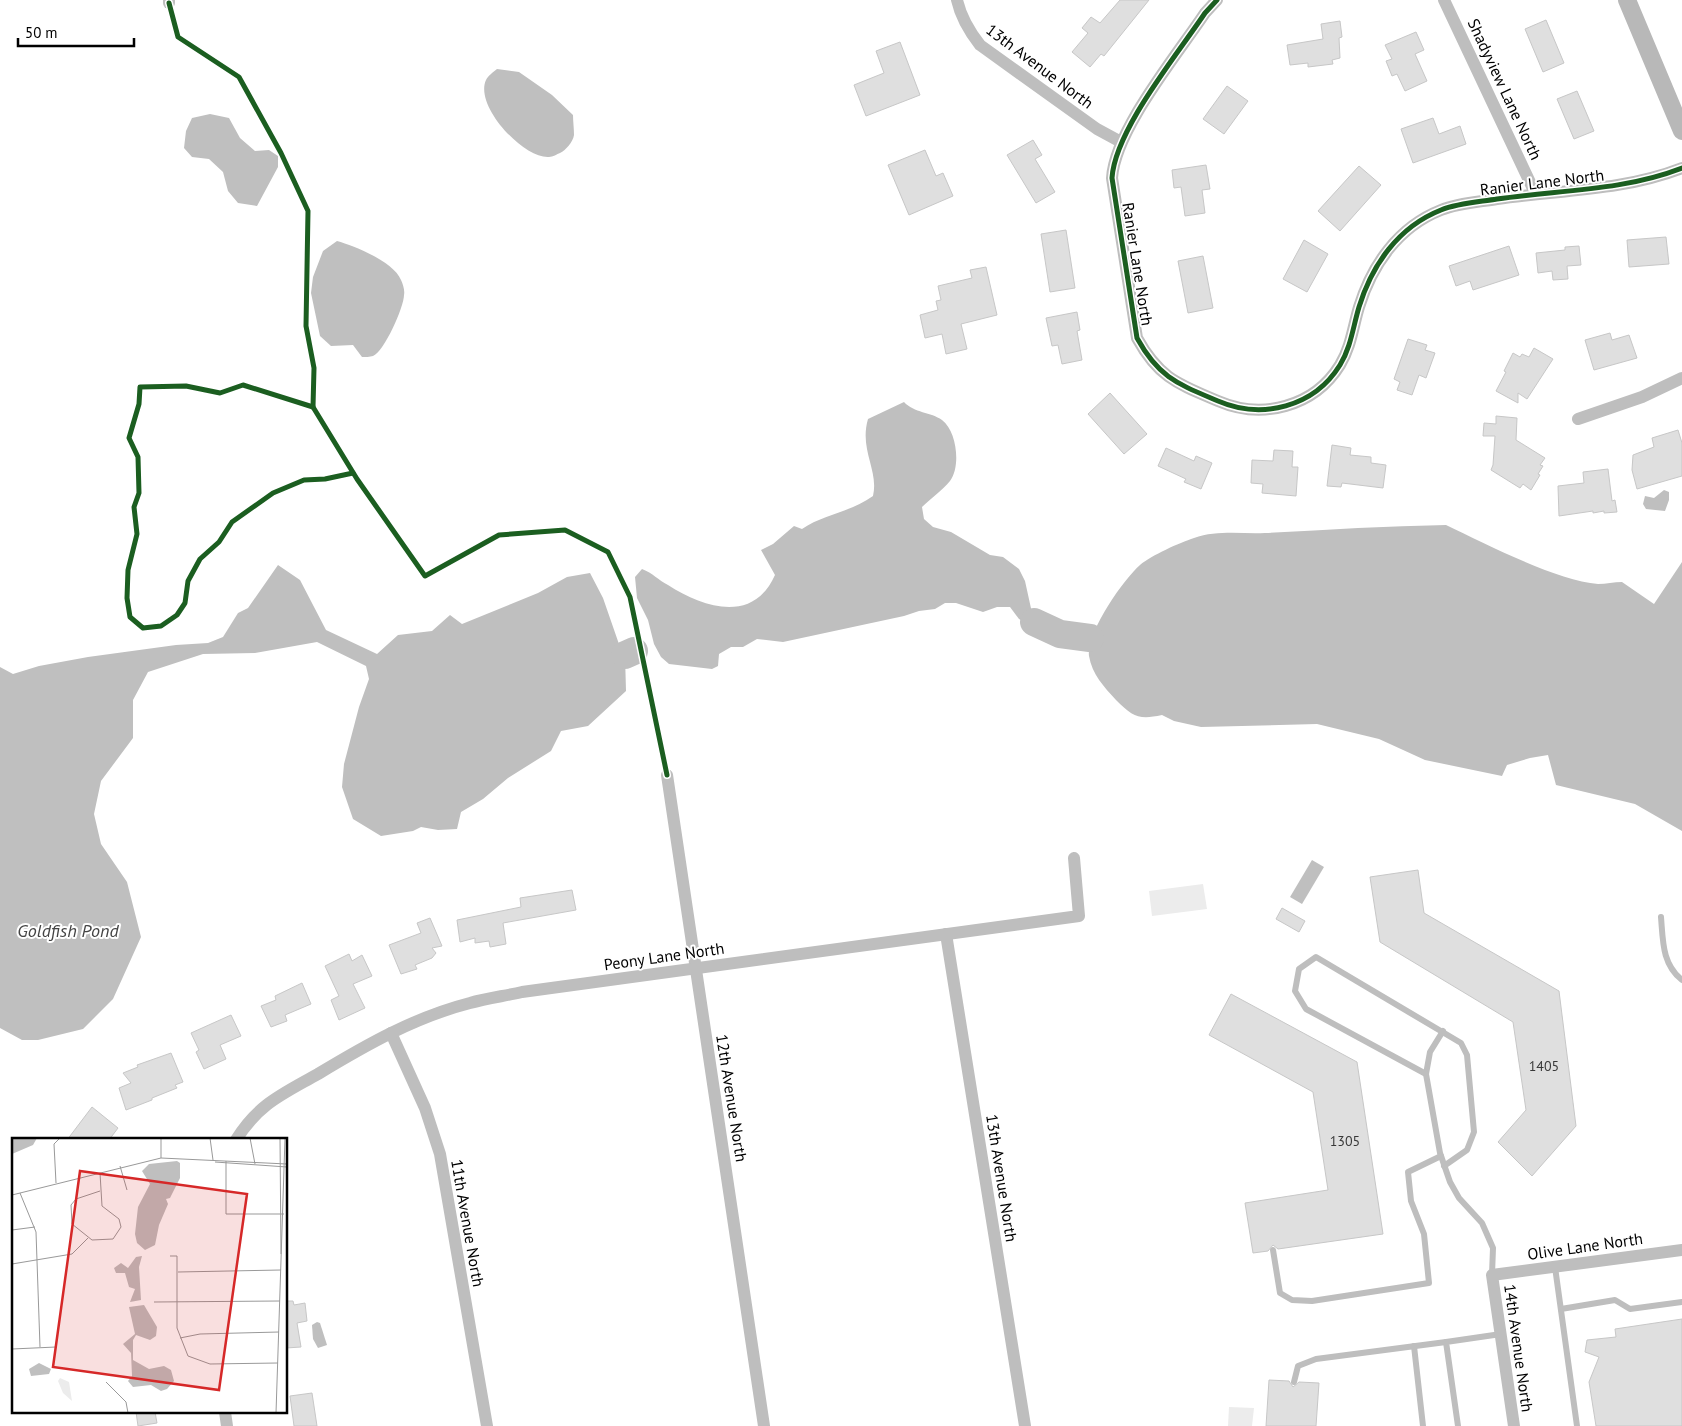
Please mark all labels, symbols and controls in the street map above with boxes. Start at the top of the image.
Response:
scale bar [18,15,134,47]
street label: Shadyview Lane North [1464,15,1546,163]
street label: 13th Avenue North [982,19,1098,113]
text: 50 m [25,23,58,42]
street label: Ranier Lane North [1479,164,1605,200]
street label: Ranier Lane North [1118,201,1158,327]
water label: Goldfish Pond [17,919,119,942]
street label: Peony Lane North [603,938,725,974]
street label: 12th Avenue North [712,1033,752,1163]
house number: 1405 [1529,1057,1559,1075]
street label: 13th Avenue North [982,1113,1022,1243]
house number: 1305 [1330,1132,1360,1150]
inset map [12,1138,288,1414]
street label: 11th Avenue North [447,1158,489,1288]
street label: Olive Lane North [1526,1228,1644,1264]
street label: 14th Avenue North [1500,1283,1538,1413]

